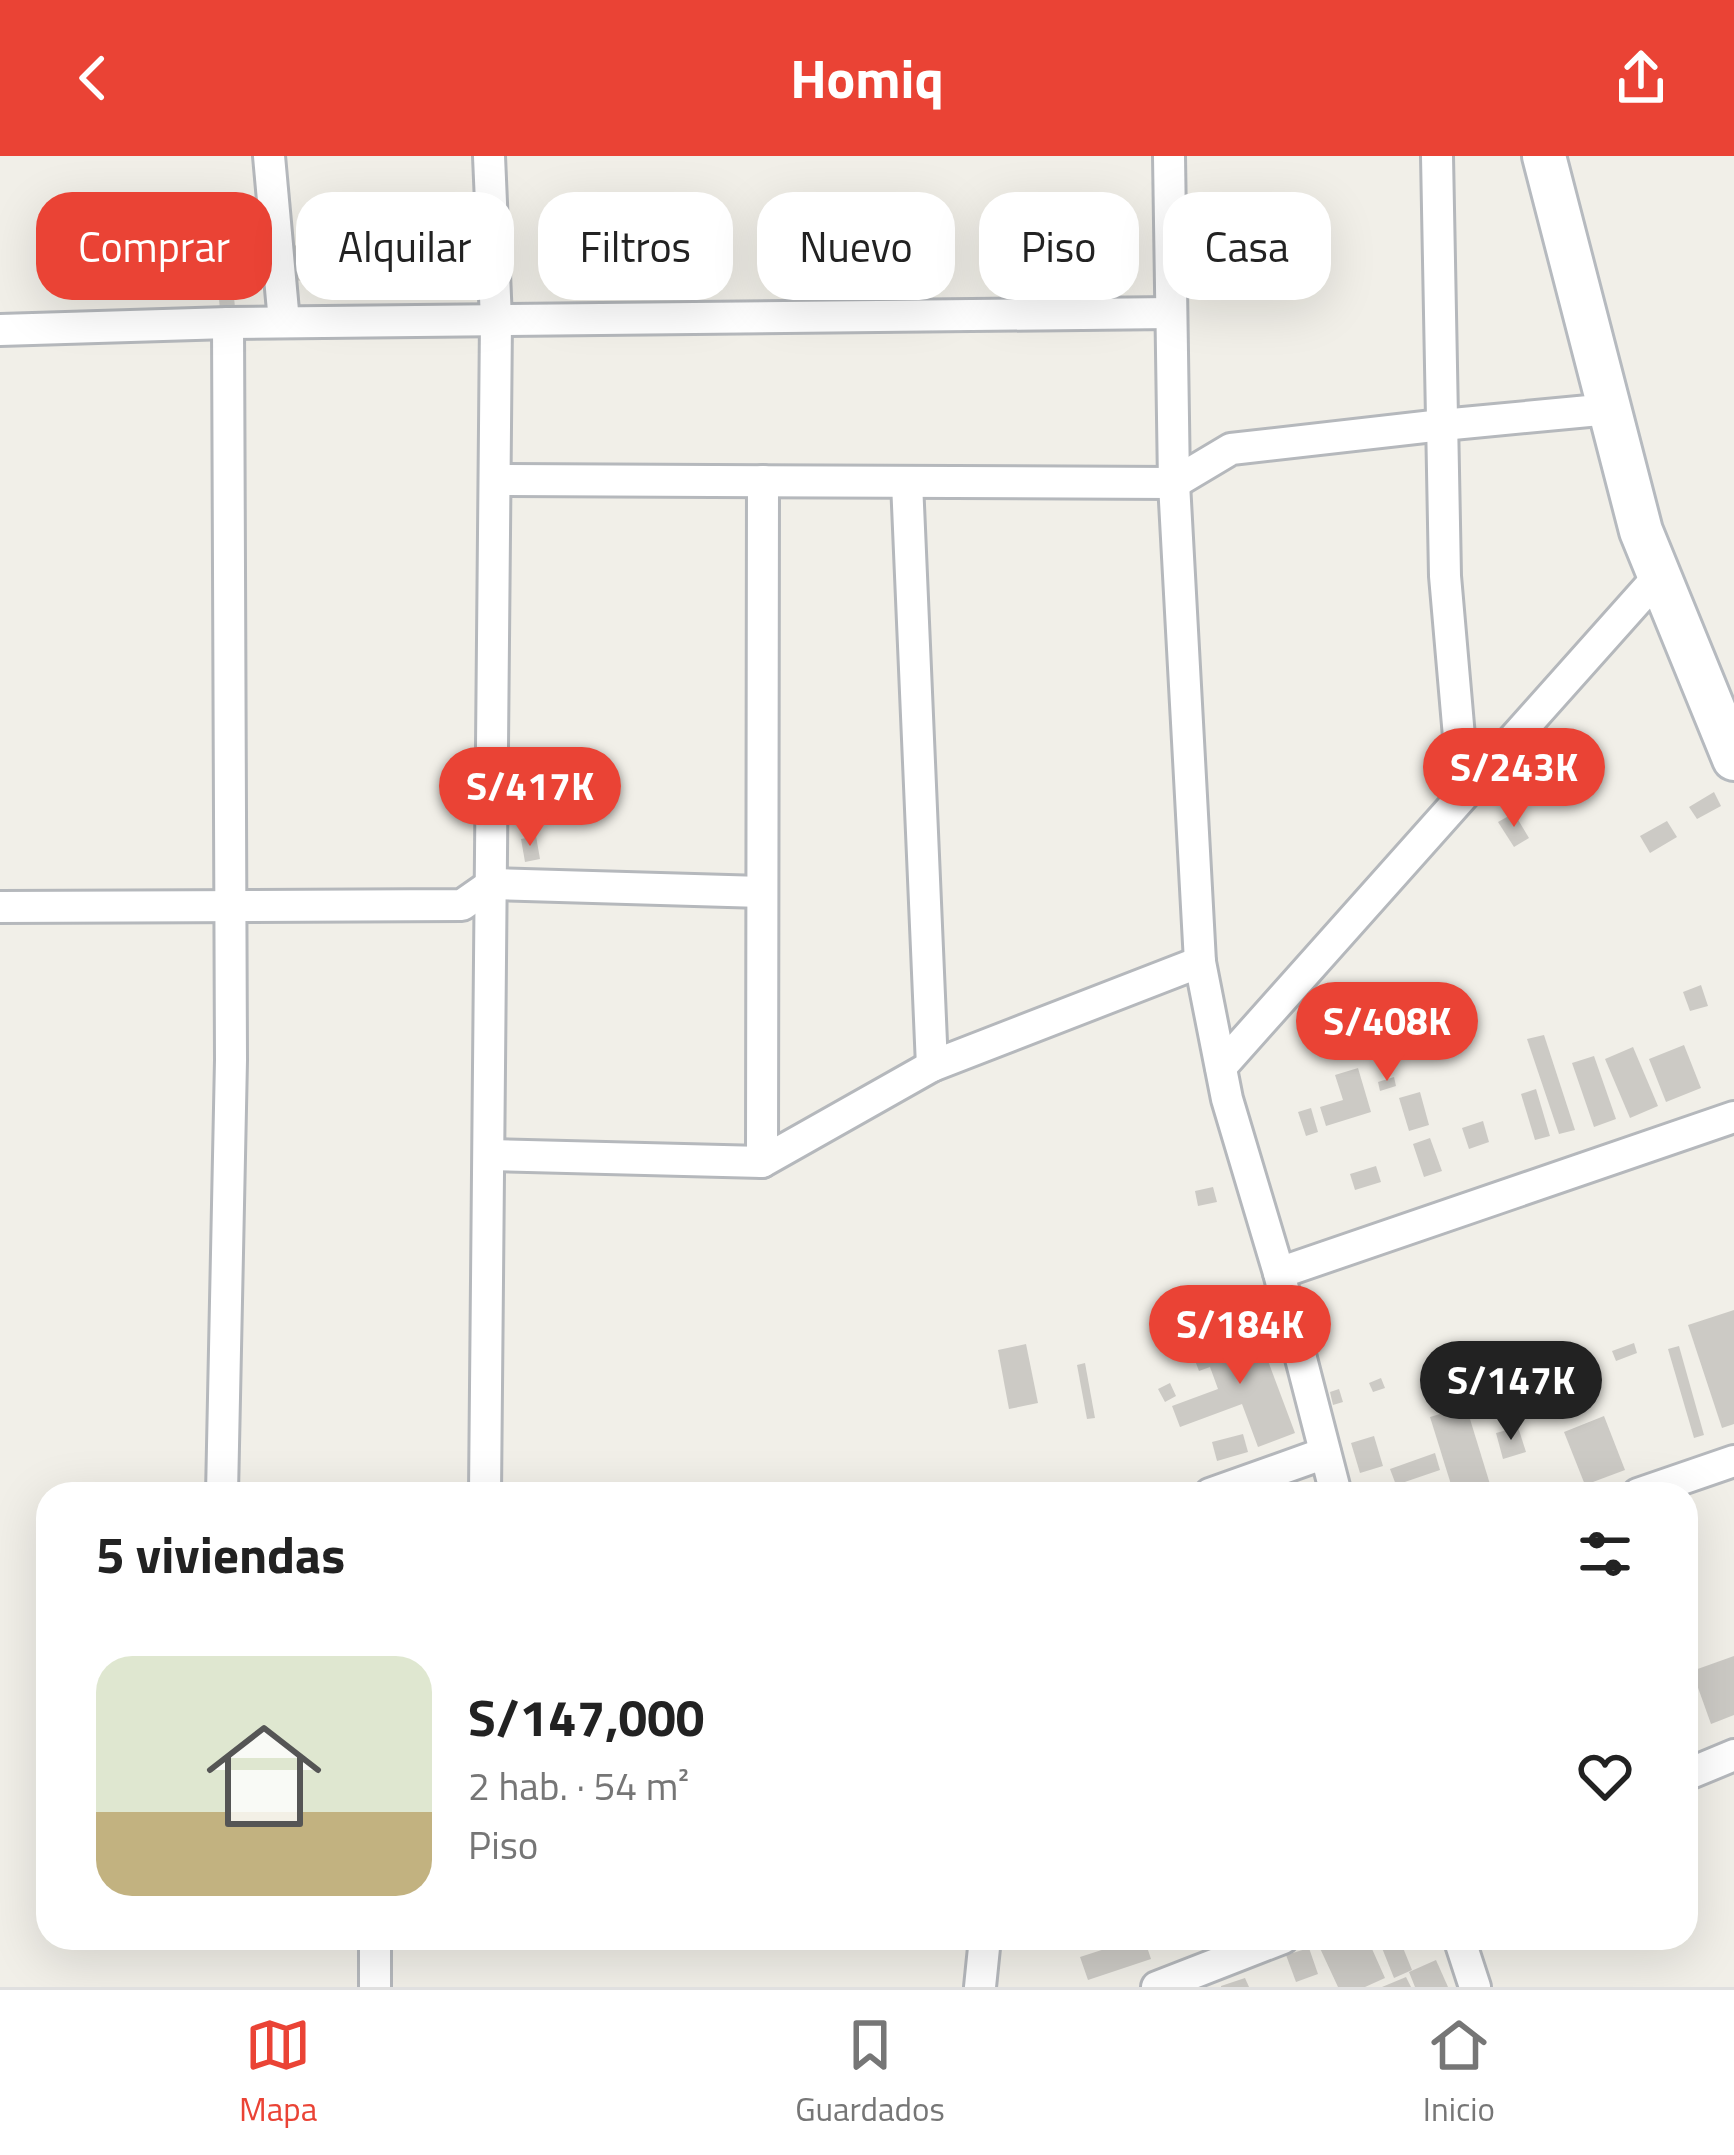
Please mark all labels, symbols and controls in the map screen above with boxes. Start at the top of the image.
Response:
text: Homiq [790,37,944,119]
icon: back [60,45,126,111]
icon: share [1608,45,1674,111]
chip: Comprar [36,192,272,300]
chip: Alquilar [296,192,514,300]
chip: Filtros [538,192,733,300]
chip: Nuevo [757,192,955,300]
chip: Piso [979,192,1139,300]
chip: Casa [1163,192,1331,300]
pin: S/243K [1416,728,1612,830]
text: S/243K [1450,737,1578,796]
pin: S/417K [432,747,628,849]
text: S/417K [466,756,594,815]
pin: S/408K [1289,982,1485,1084]
text: S/408K [1323,991,1451,1050]
pin: S/184K [1142,1285,1338,1387]
text: S/184K [1176,1294,1304,1353]
pin: S/147K [1413,1341,1609,1443]
text: S/147K [1447,1350,1575,1409]
text: 5 viviendas [96,1515,345,1593]
icon: filters [1572,1521,1638,1587]
text: S/147,000 [468,1678,704,1756]
icon: home [192,1704,336,1848]
icon: heart [1572,1743,1638,1809]
text: 2 hab. · 54 m² [468,1756,689,1815]
text: Piso [468,1815,538,1874]
tab: Mapa [239,2012,317,2134]
tab: Guardados [795,2012,945,2134]
tab: Inicio [1423,2012,1495,2134]

